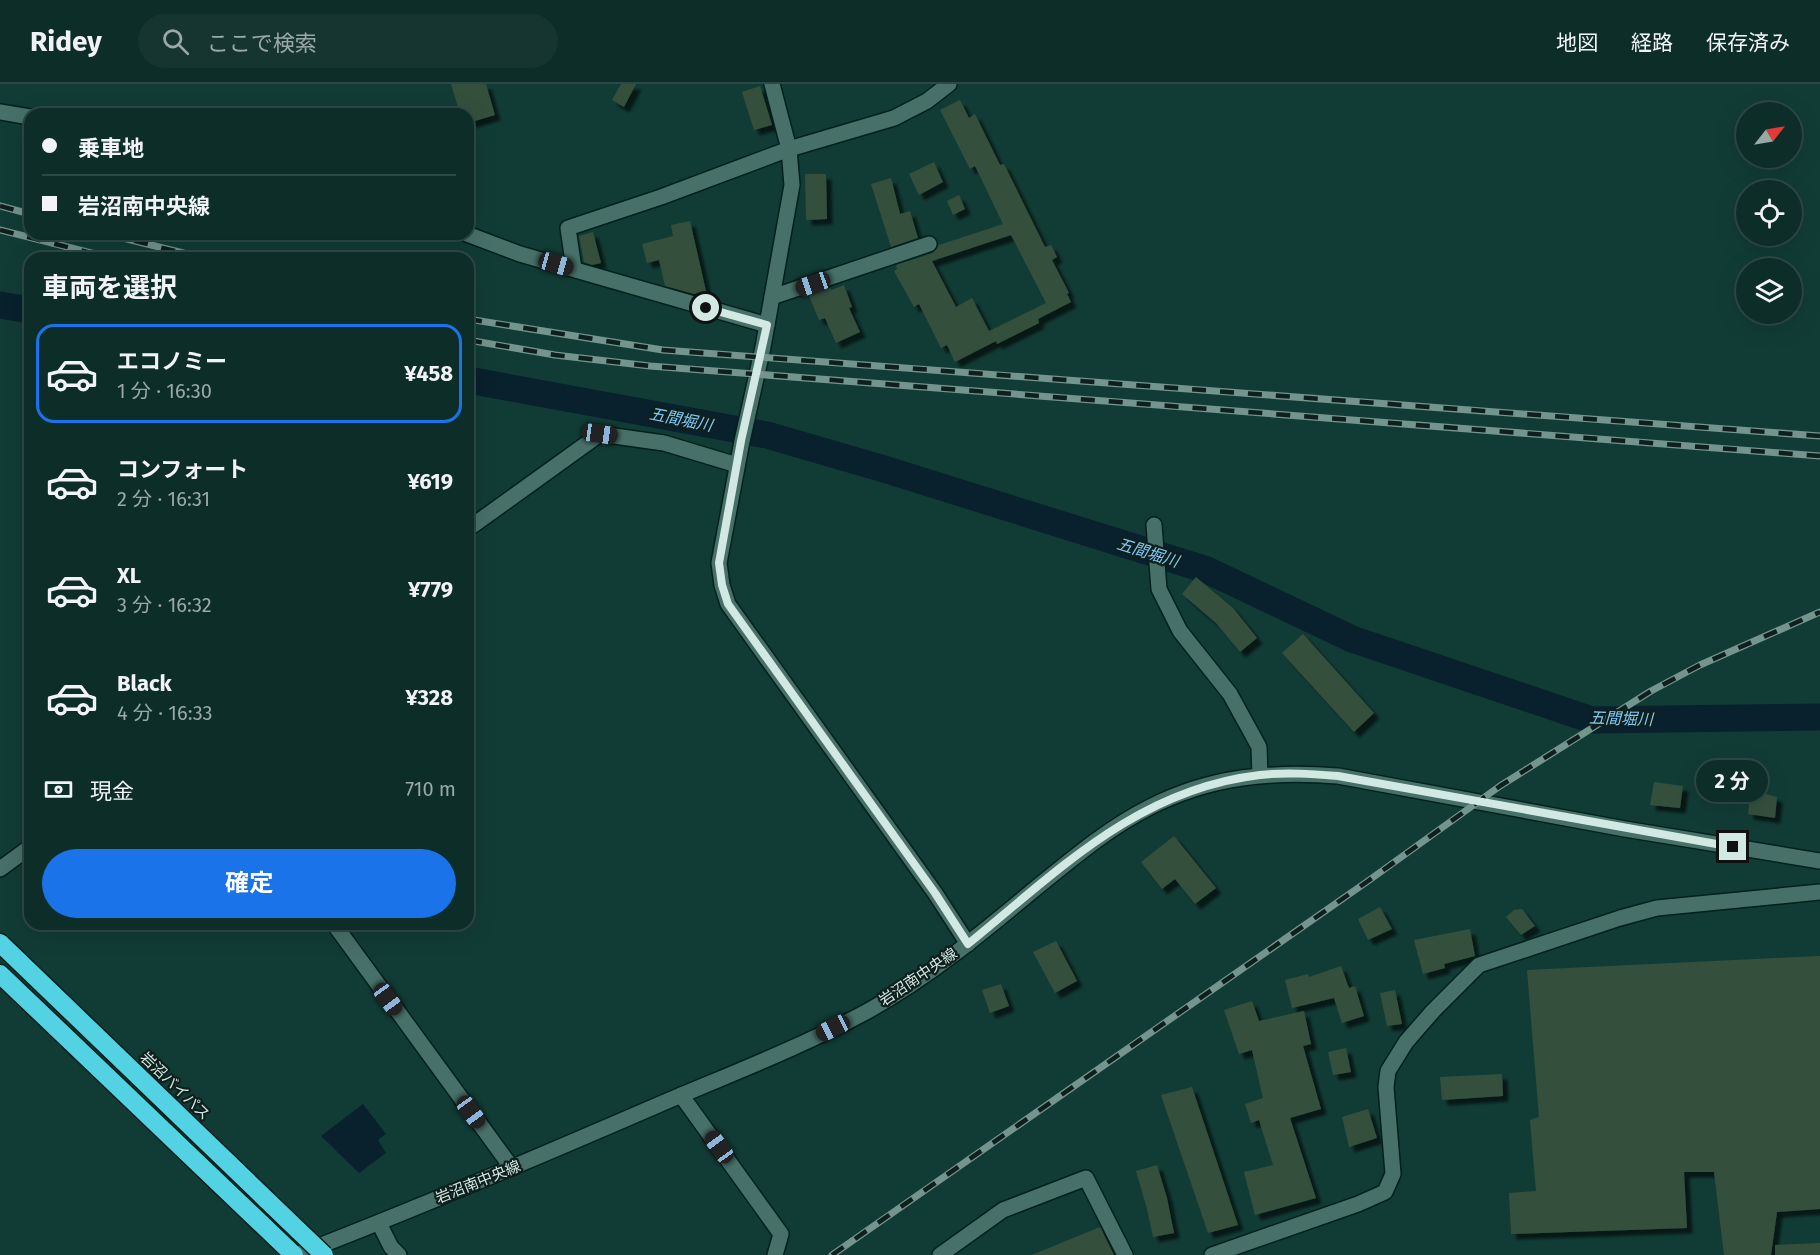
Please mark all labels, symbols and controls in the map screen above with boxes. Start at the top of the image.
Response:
search box [138,14,558,68]
text: Ridey [30,25,102,58]
icon: search [159,25,192,58]
text: ここで検索 [207,30,317,57]
text: 地図 [1556,30,1598,56]
text: 経路 [1631,30,1673,56]
text: 保存済み [1706,30,1790,56]
north arrow [1736,102,1802,168]
map controls [1736,102,1802,324]
text: 乗車地 [78,135,144,162]
button: locate [1736,180,1802,246]
text: 岩沼南中央線 [78,193,210,220]
car [536,250,576,278]
button: layers [1736,258,1802,324]
car [793,270,833,298]
text: 車両を選択 [42,272,177,304]
route start [692,294,719,321]
icon: car [45,347,99,401]
text: エコノミー [117,348,227,375]
text: ¥458 [404,360,453,387]
text: 1 分 · 16:30 [117,379,212,403]
water label: 五間堀川 [648,404,716,435]
car [581,423,619,445]
icon: car [45,455,99,509]
text: コンフォート [117,456,248,483]
text: ¥619 [407,468,453,495]
text: 2 分 · 16:31 [117,487,210,511]
water label: 五間堀川 [1114,534,1183,572]
text: XL [117,562,141,589]
icon: car [45,563,99,617]
text: ¥779 [408,576,453,603]
text: 3 分 · 16:32 [117,593,212,617]
text: Black [117,670,172,697]
icon: car [45,671,99,725]
text: ¥328 [405,684,453,711]
text: 4 分 · 16:33 [117,701,213,725]
water label: 五間堀川 [1589,708,1655,729]
callout: 2 分 [1697,760,1769,802]
text: 2 分 [1714,769,1750,793]
icon: cash [42,773,75,806]
text: 710 m [405,777,456,801]
text: 現金 [90,778,134,805]
route end [1719,833,1746,860]
button: 確定 [42,849,456,918]
street label: 岩沼南中央線 [876,944,960,1010]
car [370,979,406,1019]
car [813,1012,853,1044]
street label: 岩沼バイパス [136,1048,214,1124]
car [453,1092,489,1132]
car [701,1127,737,1167]
street label: 岩沼南中央線 [433,1157,523,1207]

